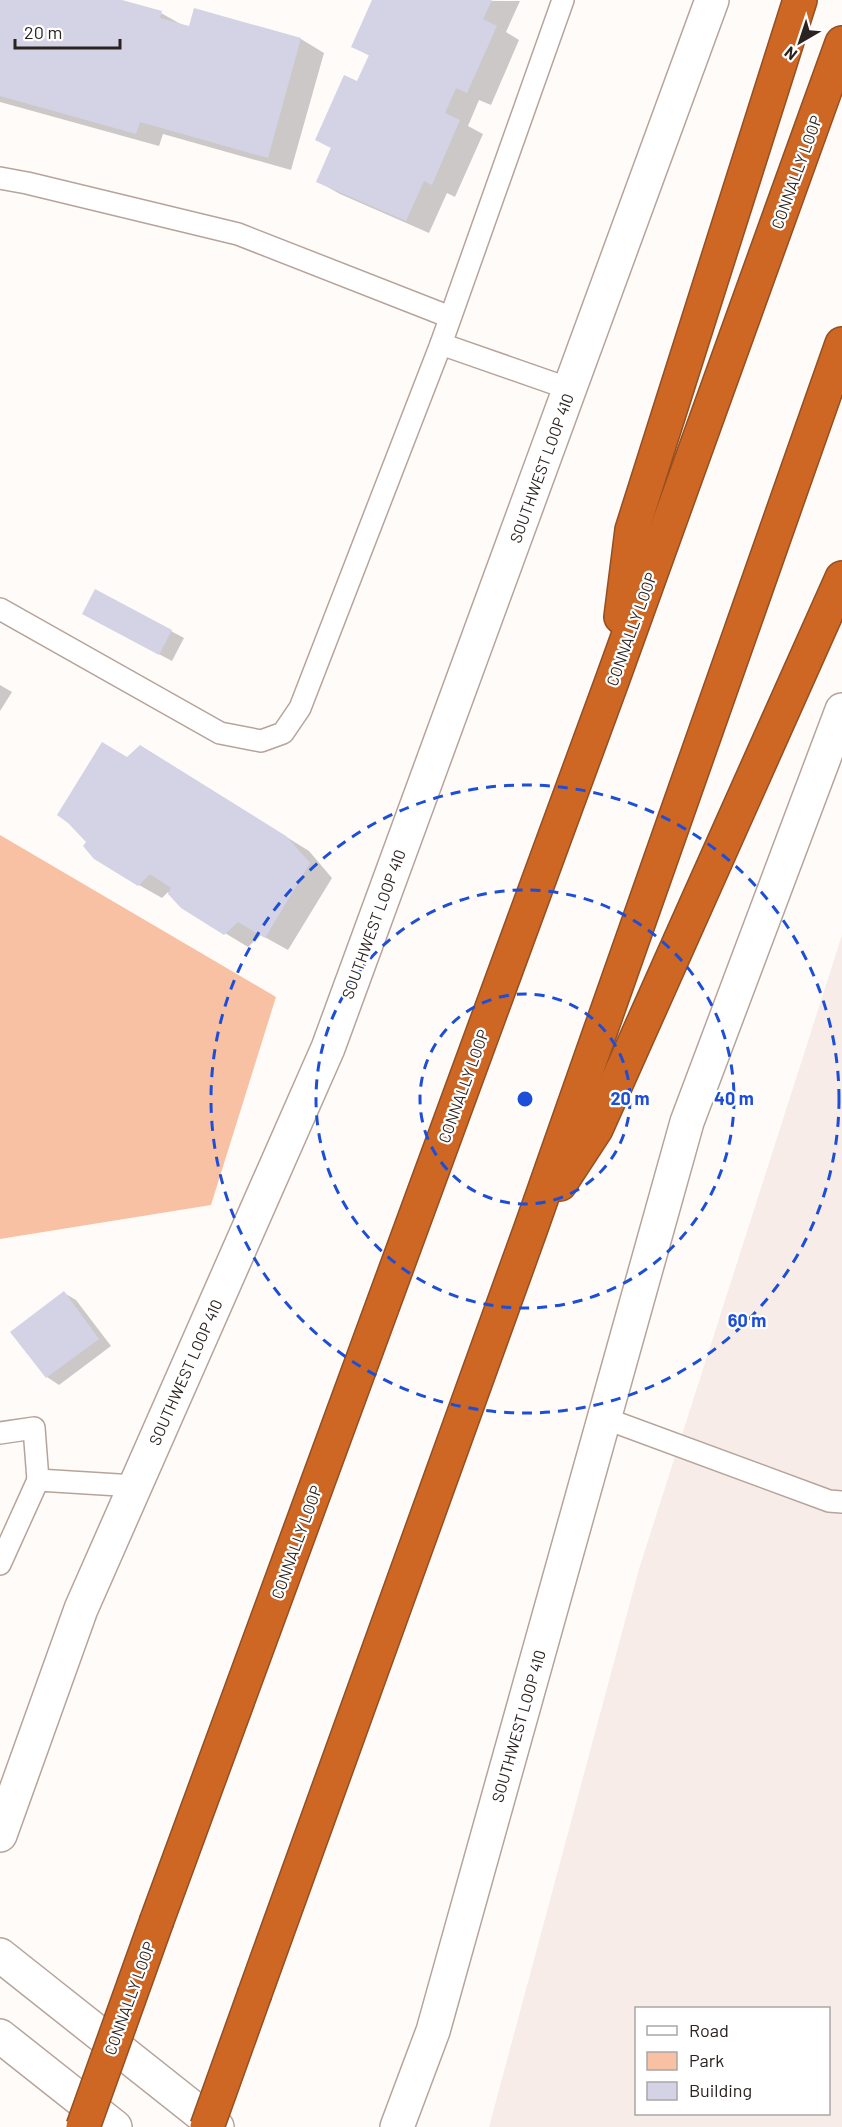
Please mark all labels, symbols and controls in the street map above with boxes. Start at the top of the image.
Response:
scale bar [15,12,120,50]
north arrow [770,12,830,72]
text: 20 m [24,21,62,43]
text: N [780,43,800,65]
street label: CONNALLY LOOP [767,113,825,231]
street label: SOUTHWEST LOOP 410 [505,391,577,545]
street label: CONNALLY LOOP [602,570,660,688]
street label: SOUTHWEST LOOP 410 [337,847,409,1001]
street label: CONNALLY LOOP [434,1027,492,1145]
text: 20 m [611,1087,649,1109]
text: 40 m [714,1087,754,1109]
centre of rings [515,1089,535,1109]
street label: SOUTHWEST LOOP 410 [144,1296,226,1448]
text: 60 m [728,1309,766,1331]
street label: CONNALLY LOOP [267,1483,325,1601]
street label: SOUTHWEST LOOP 410 [487,1648,549,1804]
street label: CONNALLY LOOP [100,1939,158,2057]
legend [635,2007,830,2115]
text: Road [689,2019,729,2041]
text: Park [689,2049,724,2071]
text: Building [689,2079,752,2101]

